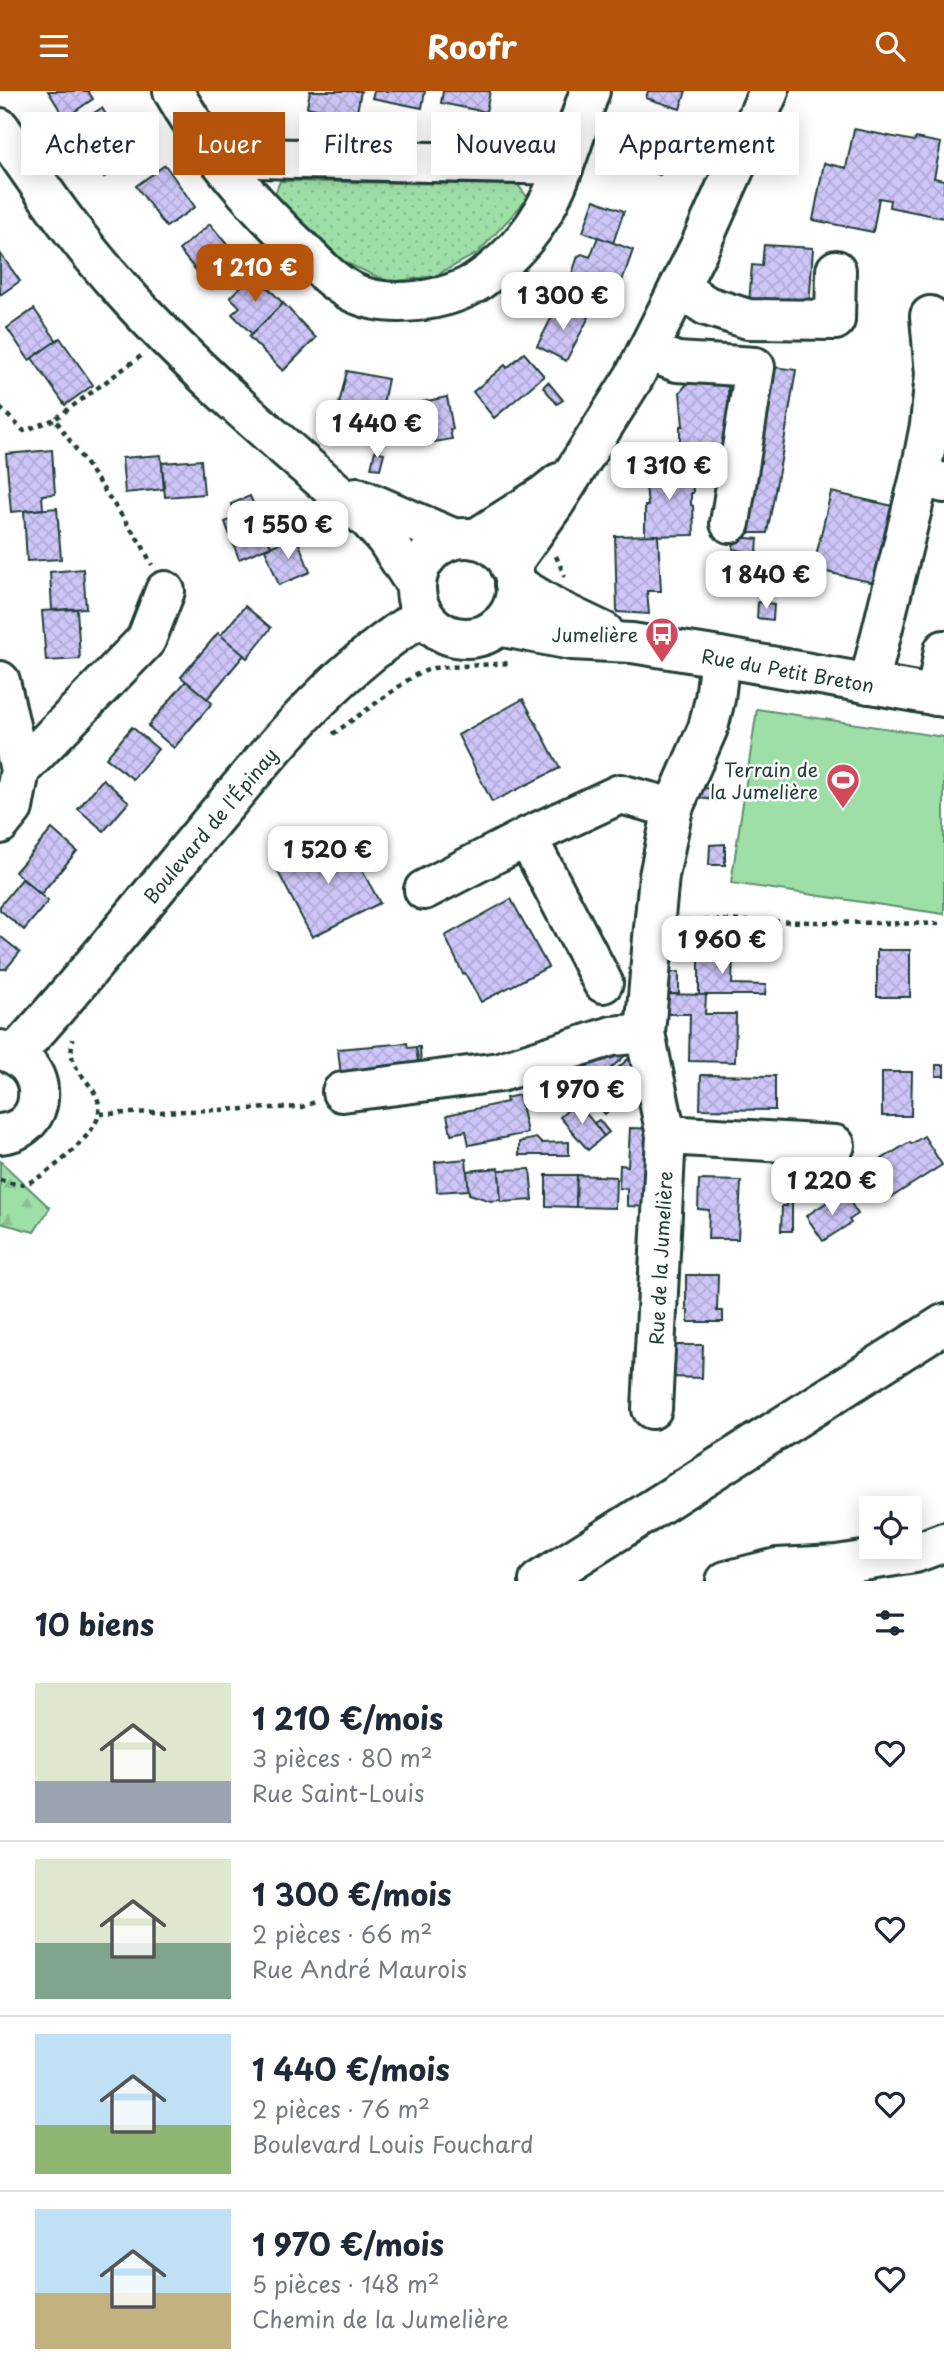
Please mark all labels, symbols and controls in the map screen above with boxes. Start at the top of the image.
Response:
text: Roofr [427,22,517,70]
icon: menu [35,27,73,65]
icon: search [871,27,909,65]
chip: Acheter [21,112,159,175]
chip: Louer [173,112,285,175]
chip: Filtres [299,112,417,175]
chip: Nouveau [431,112,581,175]
chip: Appartement [595,112,799,175]
pin: 1 210 € [190,245,320,304]
text: 1 210 € [212,249,298,284]
pin: 1 300 € [498,273,628,332]
text: 1 300 € [517,277,609,312]
pin: 1 440 € [312,401,442,460]
text: 1 440 € [332,405,422,440]
pin: 1 310 € [604,443,734,502]
text: 1 310 € [627,447,711,482]
pin: 1 550 € [223,501,353,561]
text: 1 550 € [243,506,333,541]
pin: 1 840 € [701,552,831,611]
text: 1 840 € [722,556,810,591]
bus stop icon: Jumelière [643,615,681,664]
place label: Jumelière [552,620,638,648]
street label: Rue du Petit Breton [700,641,876,699]
street label: Boulevard de l'Épinay [136,741,284,909]
place label: Terrain de la Jumelière [710,755,818,805]
sports icon: Terrain de la Jumelière [824,761,862,810]
pin: 1 520 € [263,827,393,886]
text: 1 520 € [284,831,372,866]
pin: 1 960 € [657,917,787,976]
text: 1 960 € [678,921,766,956]
pin: 1 970 € [517,1067,647,1126]
text: 1 970 € [539,1071,625,1106]
pin: 1 220 € [767,1157,897,1217]
text: 1 220 € [787,1162,877,1197]
street label: Rue de la Jumelière [641,1170,679,1346]
map controls [859,1496,922,1559]
button: locate [859,1496,922,1559]
text: 10 biens [35,1601,154,1646]
icon: filters [871,1604,909,1642]
text: 1 210 €/mois [252,1695,443,1740]
icon: home [91,1711,175,1795]
icon: heart [871,1734,909,1772]
text: 3 pièces · 80 m² [252,1740,433,1775]
text: Rue Saint-Louis [252,1775,424,1810]
text: 1 300 €/mois [252,1871,452,1916]
icon: home [91,1887,175,1971]
icon: heart [871,1910,909,1948]
text: 2 pièces · 66 m² [252,1916,432,1951]
text: Rue André Maurois [252,1951,467,1986]
text: 1 440 €/mois [252,2046,450,2091]
icon: home [91,2062,175,2146]
icon: heart [871,2085,909,2123]
text: 2 pièces · 76 m² [252,2091,430,2126]
text: Boulevard Louis Fouchard [252,2126,534,2161]
text: 1 970 €/mois [252,2221,444,2266]
icon: home [91,2237,175,2321]
icon: heart [871,2260,909,2298]
text: 5 pièces · 148 m² [252,2266,440,2301]
text: Chemin de la Jumelière [252,2301,509,2336]

